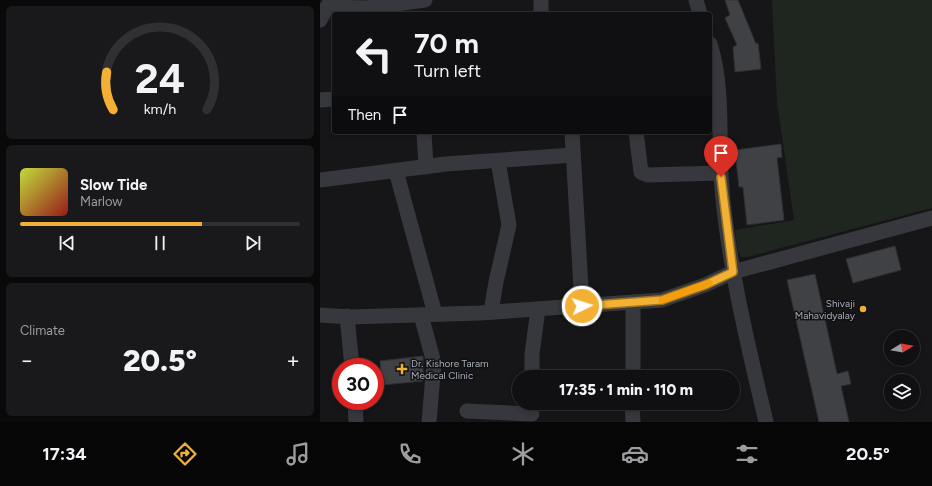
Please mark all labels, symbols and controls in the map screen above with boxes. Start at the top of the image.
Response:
text: 70 m [414,26,479,60]
icon: left [348,28,400,80]
text: 24 [135,53,185,103]
text: Turn left [414,60,481,82]
text: km/h [144,100,176,118]
icon: arrive [389,104,411,126]
text: Then [348,106,381,124]
pin [704,136,738,177]
icon: arrive [710,142,732,164]
text: Slow Tide [80,176,147,194]
text: Marlow [80,194,122,209]
icon: previous [56,232,78,254]
icon: pause [149,232,171,254]
icon: next [242,232,264,254]
position arrow [561,285,603,327]
place label: Shivaji Mahavidyalay [795,297,856,322]
marker: Shivaji Mahavidyalay [858,304,868,314]
text: Climate [20,323,65,338]
north arrow [884,330,920,366]
map controls [884,330,920,410]
text: 20.5° [123,342,197,379]
text: − [20,347,34,374]
text: + [286,347,300,374]
place label: Dr. Kishore Taram Medical Clinic [411,357,489,382]
speed limit sign: 30 [332,358,384,410]
marker: Dr. Kishore Taram Medical Clinic [396,363,408,375]
button: layers [884,374,920,410]
text: 17:35 · 1 min · 110 m [559,381,693,399]
icon: directions [171,440,199,468]
icon: music [284,440,312,468]
icon: phone [396,440,424,468]
icon: climate [509,440,537,468]
icon: car [621,440,649,468]
icon: filters [733,440,761,468]
text: 17:34 [42,443,87,465]
text: 20.5° [846,443,890,465]

